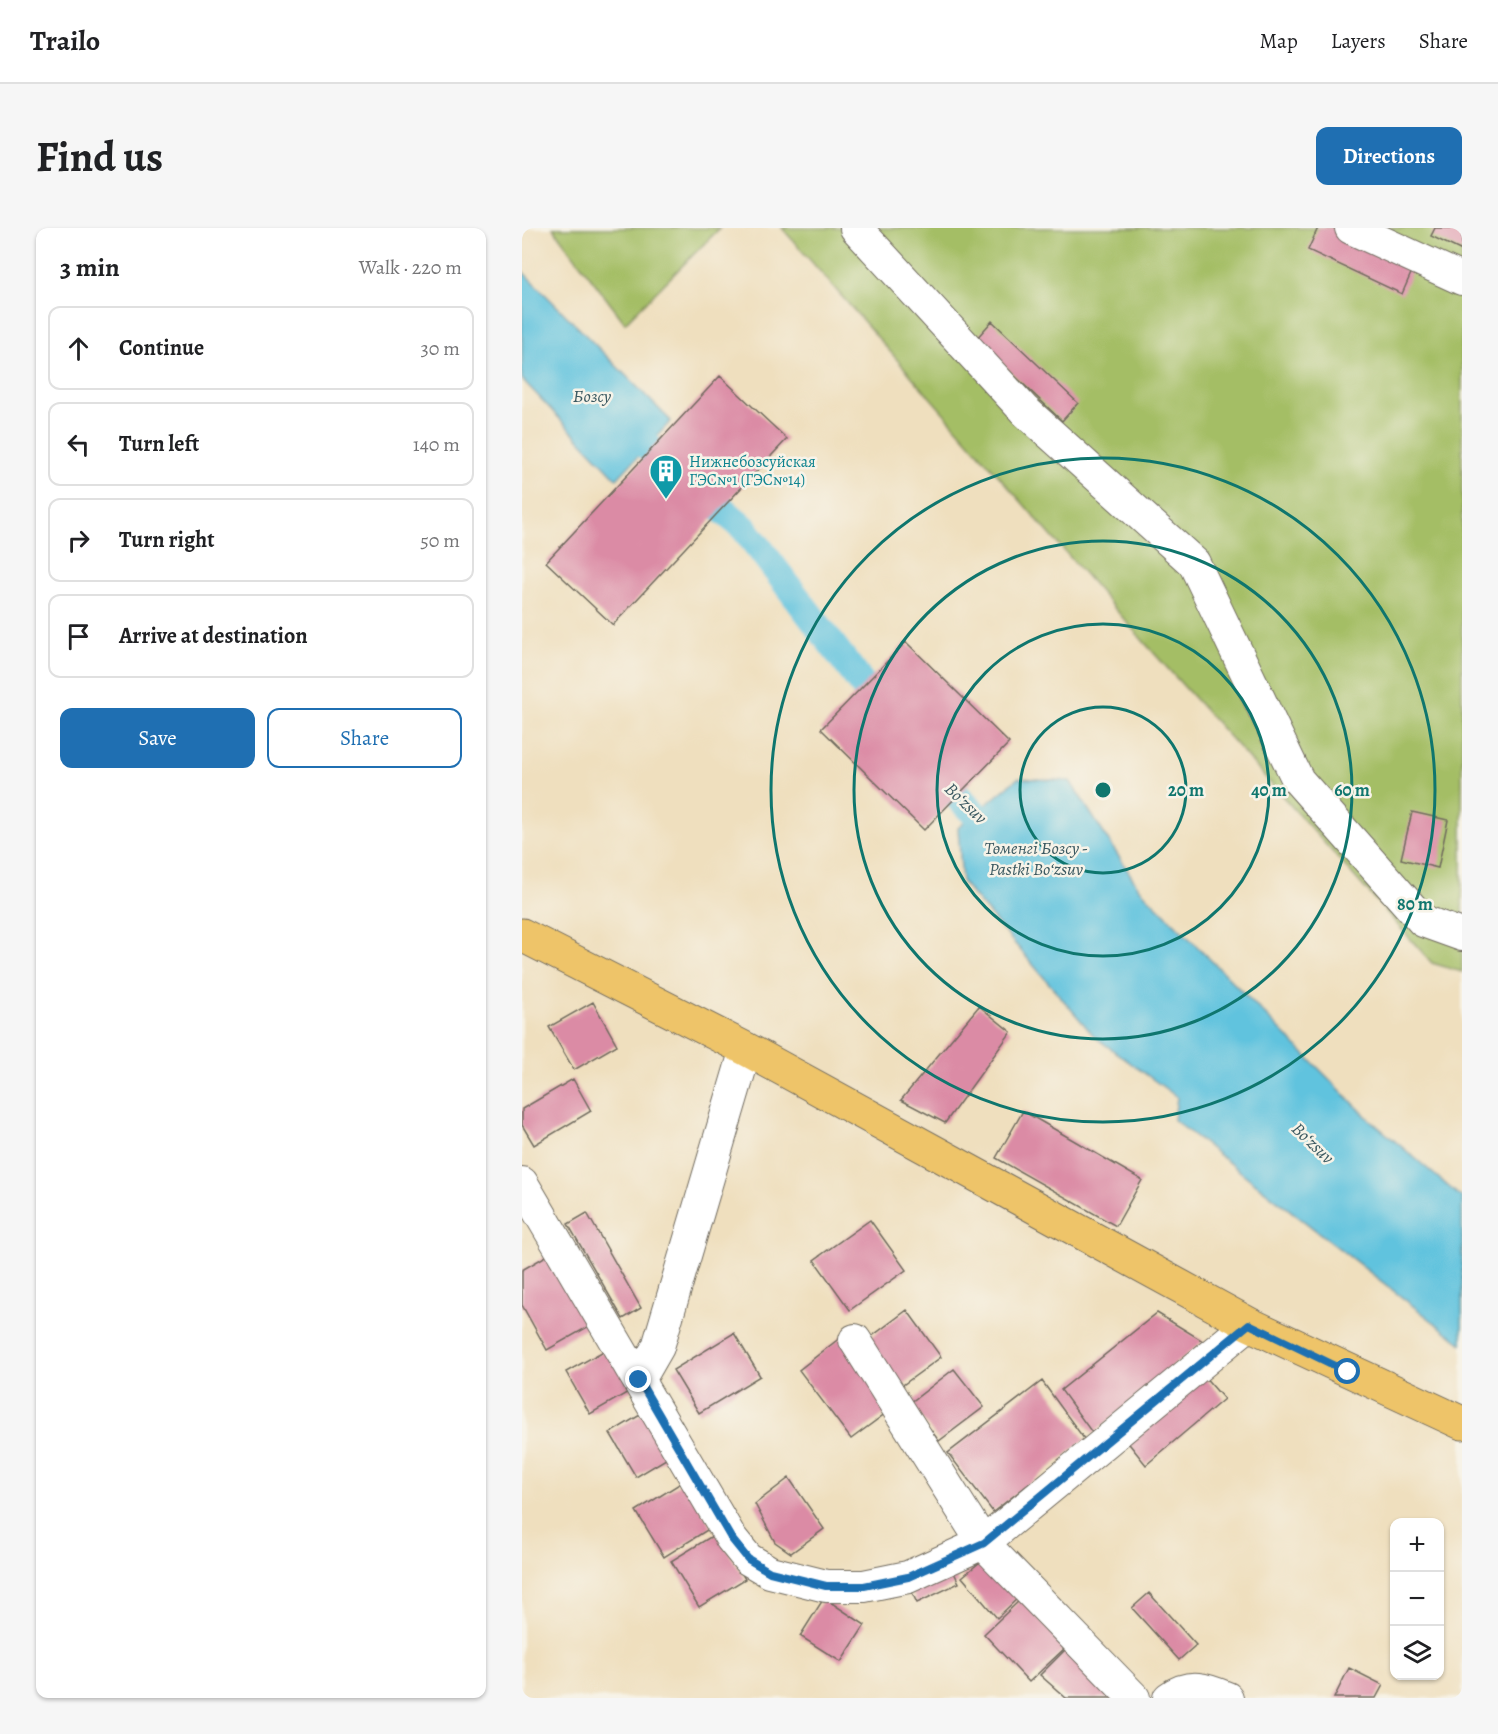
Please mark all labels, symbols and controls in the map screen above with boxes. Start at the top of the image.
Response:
text: Trailo [30,22,100,60]
text: Map [1259,27,1298,55]
text: Layers [1331,27,1386,55]
text: Share [1419,27,1468,55]
button: Directions [1316,127,1462,185]
text: Find us [36,128,163,185]
text: 3 min [60,250,120,285]
text: Walk · 220 m [359,254,462,281]
icon: ahead [62,332,95,365]
text: Continue [119,333,204,363]
text: 30 m [420,335,460,362]
water label: Бозсу [573,384,612,408]
icon: left [62,428,95,461]
text: Turn left [119,429,199,459]
text: 140 m [413,431,460,458]
place label: Нижнебозсуйская ГЭС№1 (ГЭС№14) [689,451,816,491]
building icon: Нижнебозсуйская ГЭС№1 (ГЭС№14) [648,453,684,500]
icon: right [62,524,95,557]
text: Turn right [119,525,215,555]
text: 50 m [420,527,460,554]
icon: arrive [62,620,95,653]
text: Arrive at destination [119,621,308,651]
button: Save [60,708,255,768]
button: Share [267,708,462,768]
water label: Boʻzsuv [940,777,993,829]
text: 20 m [1168,778,1204,802]
text: 40 m [1251,778,1287,802]
text: 60 m [1334,778,1370,802]
centre of rings [1093,780,1113,800]
water label: Төменгі Бозсу - Pastki Boʻzsuv [984,836,1088,881]
text: 80 m [1397,892,1433,916]
water label: Boʻzsuv [1287,1117,1340,1169]
route start [1334,1358,1360,1384]
route end [625,1366,651,1392]
map controls [1390,1518,1444,1680]
button: + [1390,1518,1444,1572]
button: − [1390,1572,1444,1626]
button: layers [1390,1626,1444,1680]

